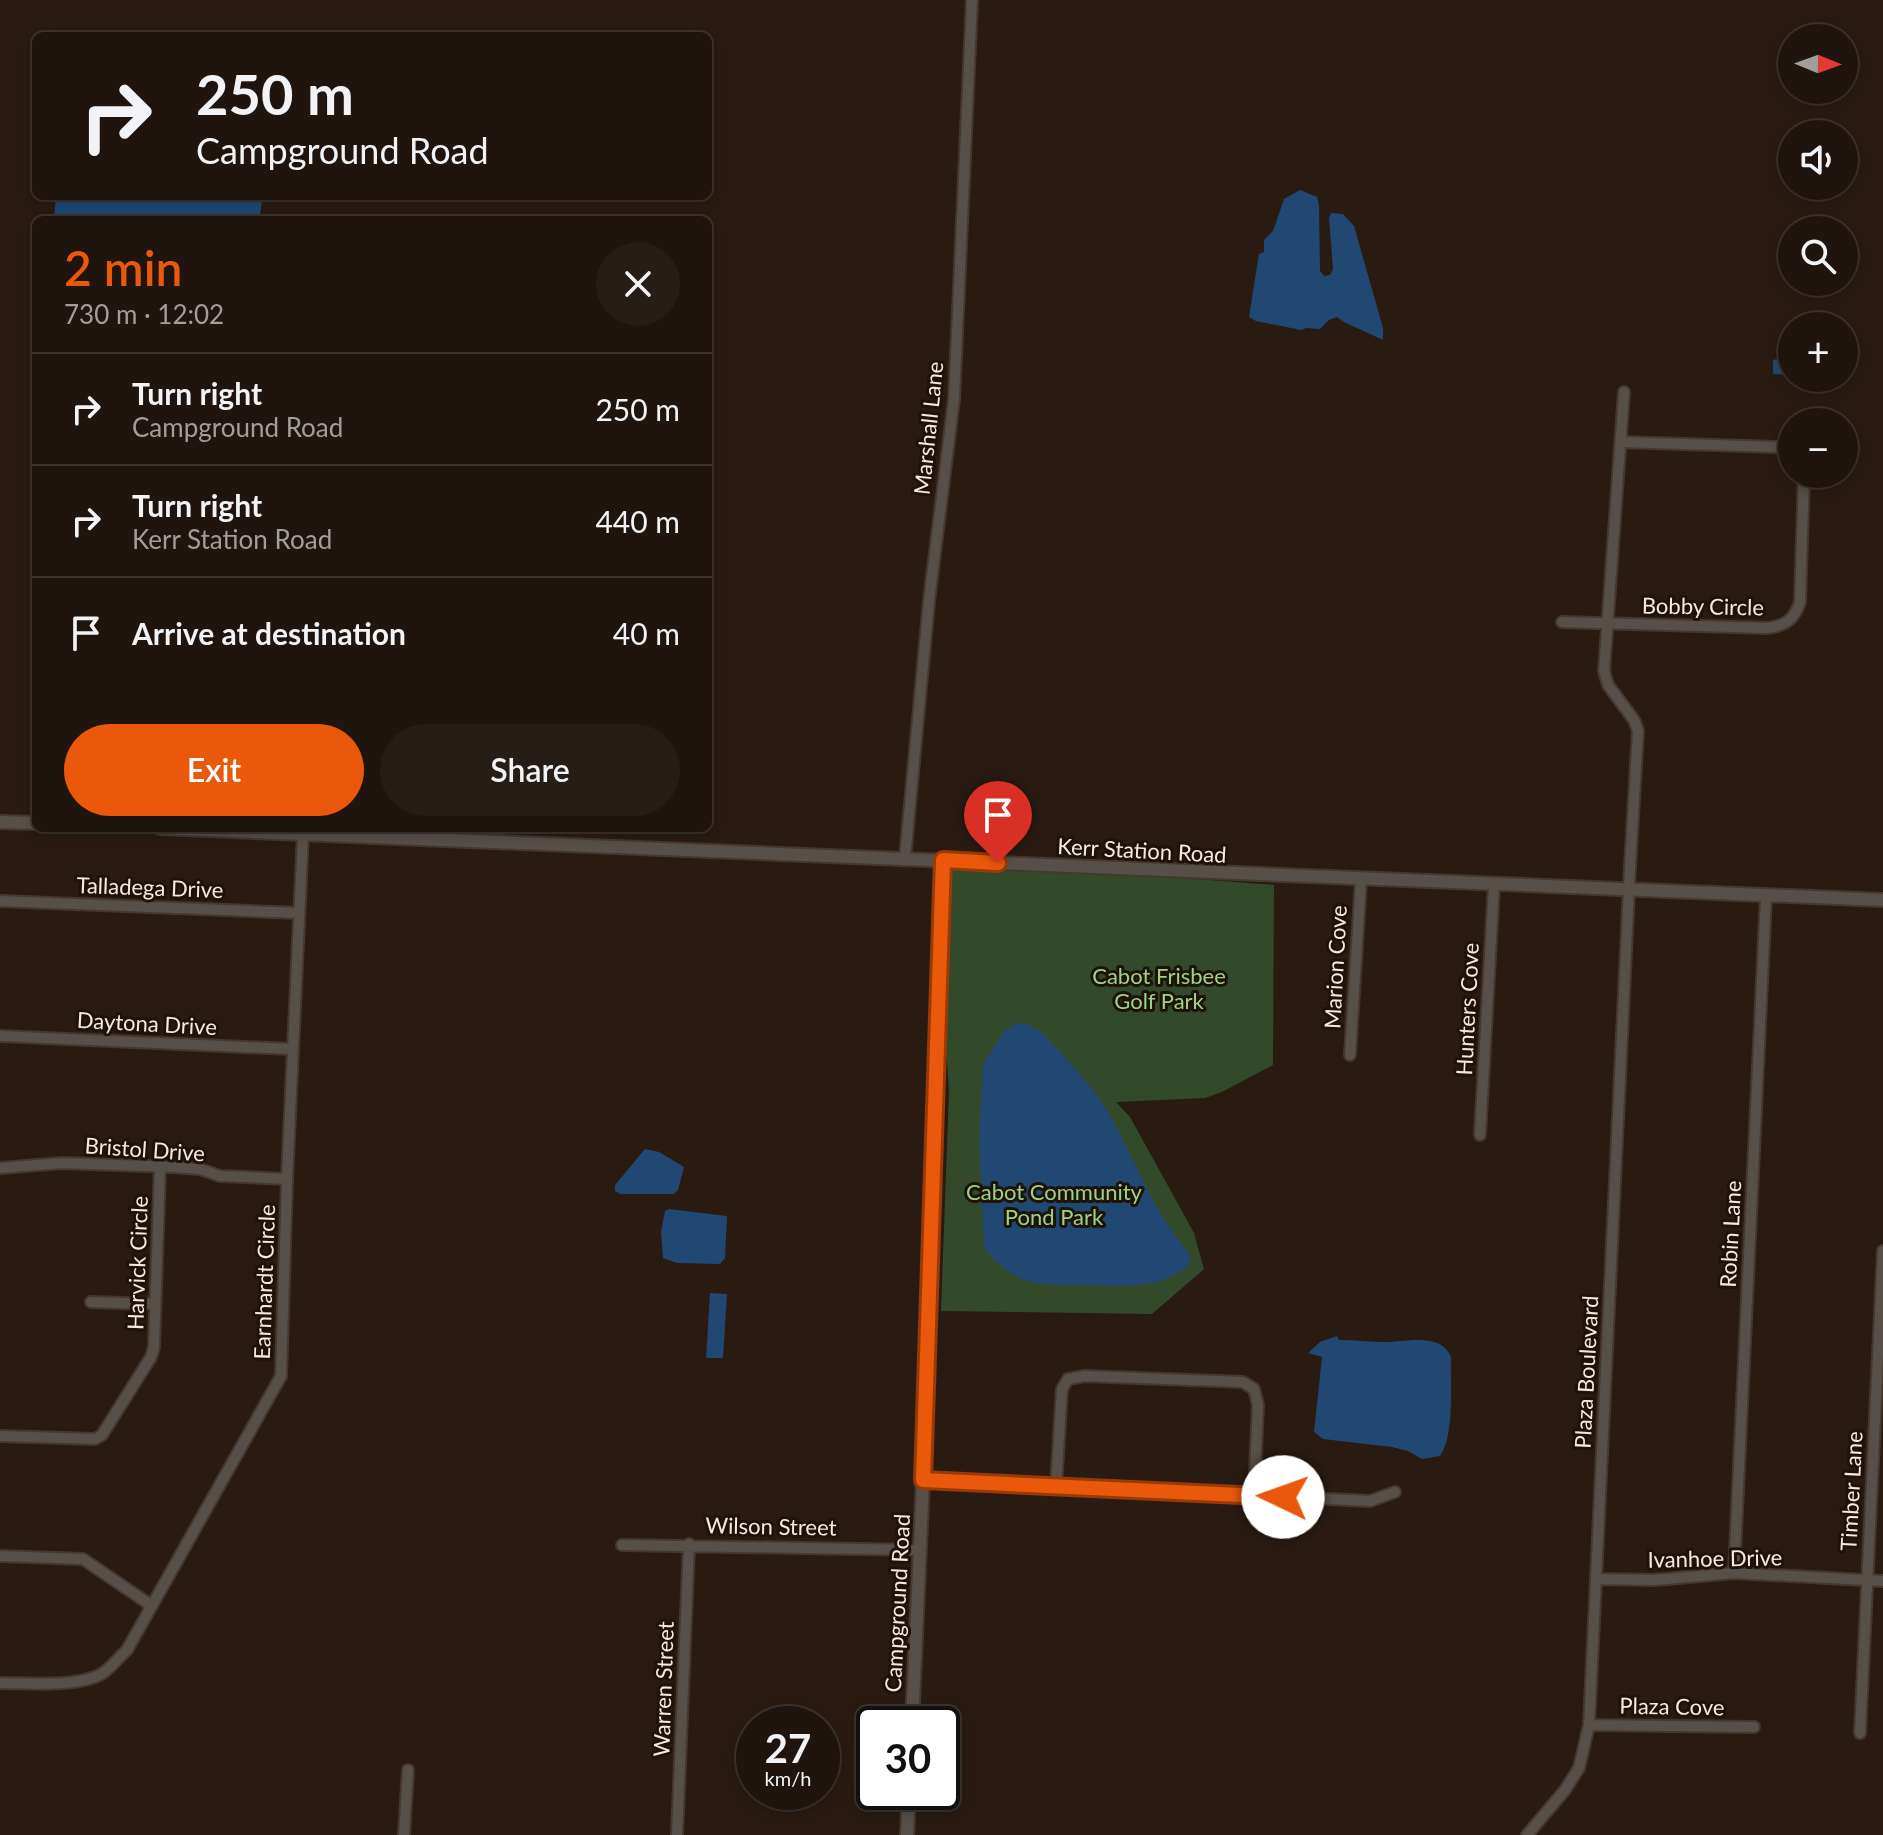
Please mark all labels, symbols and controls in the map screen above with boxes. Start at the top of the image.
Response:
north arrow [1778,24,1858,104]
map controls [1778,24,1858,488]
text: 250 m [196,60,354,127]
icon: right [64,64,168,168]
button: sound [1778,120,1858,200]
text: Campground Road [196,128,489,172]
button: search [1778,216,1858,296]
text: 2 min [64,239,182,296]
button: close [596,242,680,326]
text: 730 m · 12:02 [64,298,224,330]
button: + [1778,312,1858,392]
street label: Marshall Lane [908,360,948,496]
text: Turn right [132,375,262,411]
icon: right [64,387,108,431]
text: 250 m [595,391,680,427]
button: − [1778,408,1858,488]
text: Campground Road [132,411,343,443]
text: Turn right [132,487,262,523]
icon: right [64,499,108,543]
text: 440 m [595,503,680,539]
text: Kerr Station Road [132,523,332,555]
street label: Bobby Circle [1642,591,1764,621]
icon: arrive [64,611,108,655]
text: Arrive at destination [132,615,406,651]
text: 40 m [613,615,680,651]
button: Exit [64,724,364,816]
button: Share [380,724,680,816]
pin [964,781,1032,863]
icon: arrive [976,793,1020,837]
street label: Kerr Station Road [1057,832,1227,868]
street label: Talladega Drive [76,871,224,903]
street label: Marion Cove [1318,904,1352,1030]
street label: Hunters Cove [1450,942,1484,1076]
park label: Cabot Frisbee Golf Park [1092,962,1226,1014]
street label: Daytona Drive [76,1006,218,1040]
street label: Bristol Drive [84,1131,206,1167]
park label: Cabot Community Pond Park [966,1178,1143,1230]
street label: Robin Lane [1714,1180,1746,1288]
street label: Harvick Circle [121,1195,153,1331]
street label: Earnhardt Circle [248,1204,280,1360]
street label: Plaza Boulevard [1569,1295,1603,1449]
street label: Timber Lane [1834,1431,1868,1551]
position arrow [1241,1455,1325,1539]
street label: Wilson Street [705,1511,837,1541]
street label: Campground Road [879,1513,915,1693]
street label: Ivanhoe Drive [1647,1543,1783,1573]
street label: Warren Street [647,1621,679,1757]
street label: Plaza Cove [1619,1692,1725,1720]
speed limit sign: 30 [856,1706,960,1810]
text: 27 [765,1724,811,1772]
text: km/h [765,1766,811,1790]

